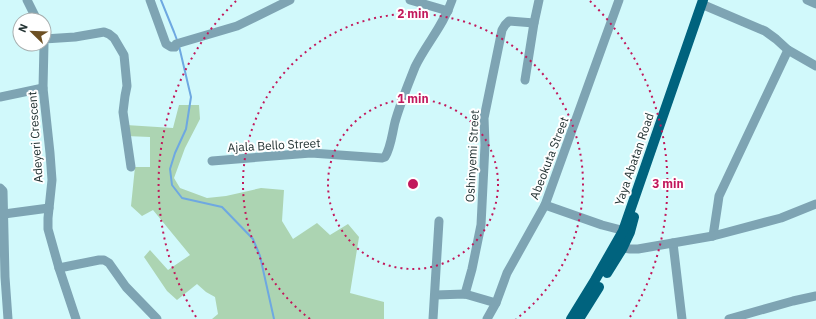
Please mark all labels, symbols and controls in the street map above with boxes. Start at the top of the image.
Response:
text: 2 min [397,6,429,21]
north arrow [12,12,52,52]
text: N [15,22,31,34]
street label: Adeyeri Crescent [24,91,46,183]
text: 1 min [397,91,429,106]
street label: Oshinyemi Street [462,109,482,203]
street label: Yaya Abatan Road [611,111,657,207]
street label: Abeokuta Street [526,115,572,201]
street label: Ajala Bello Street [227,135,321,155]
text: 3 min [652,176,684,191]
centre of rings [406,177,420,191]

